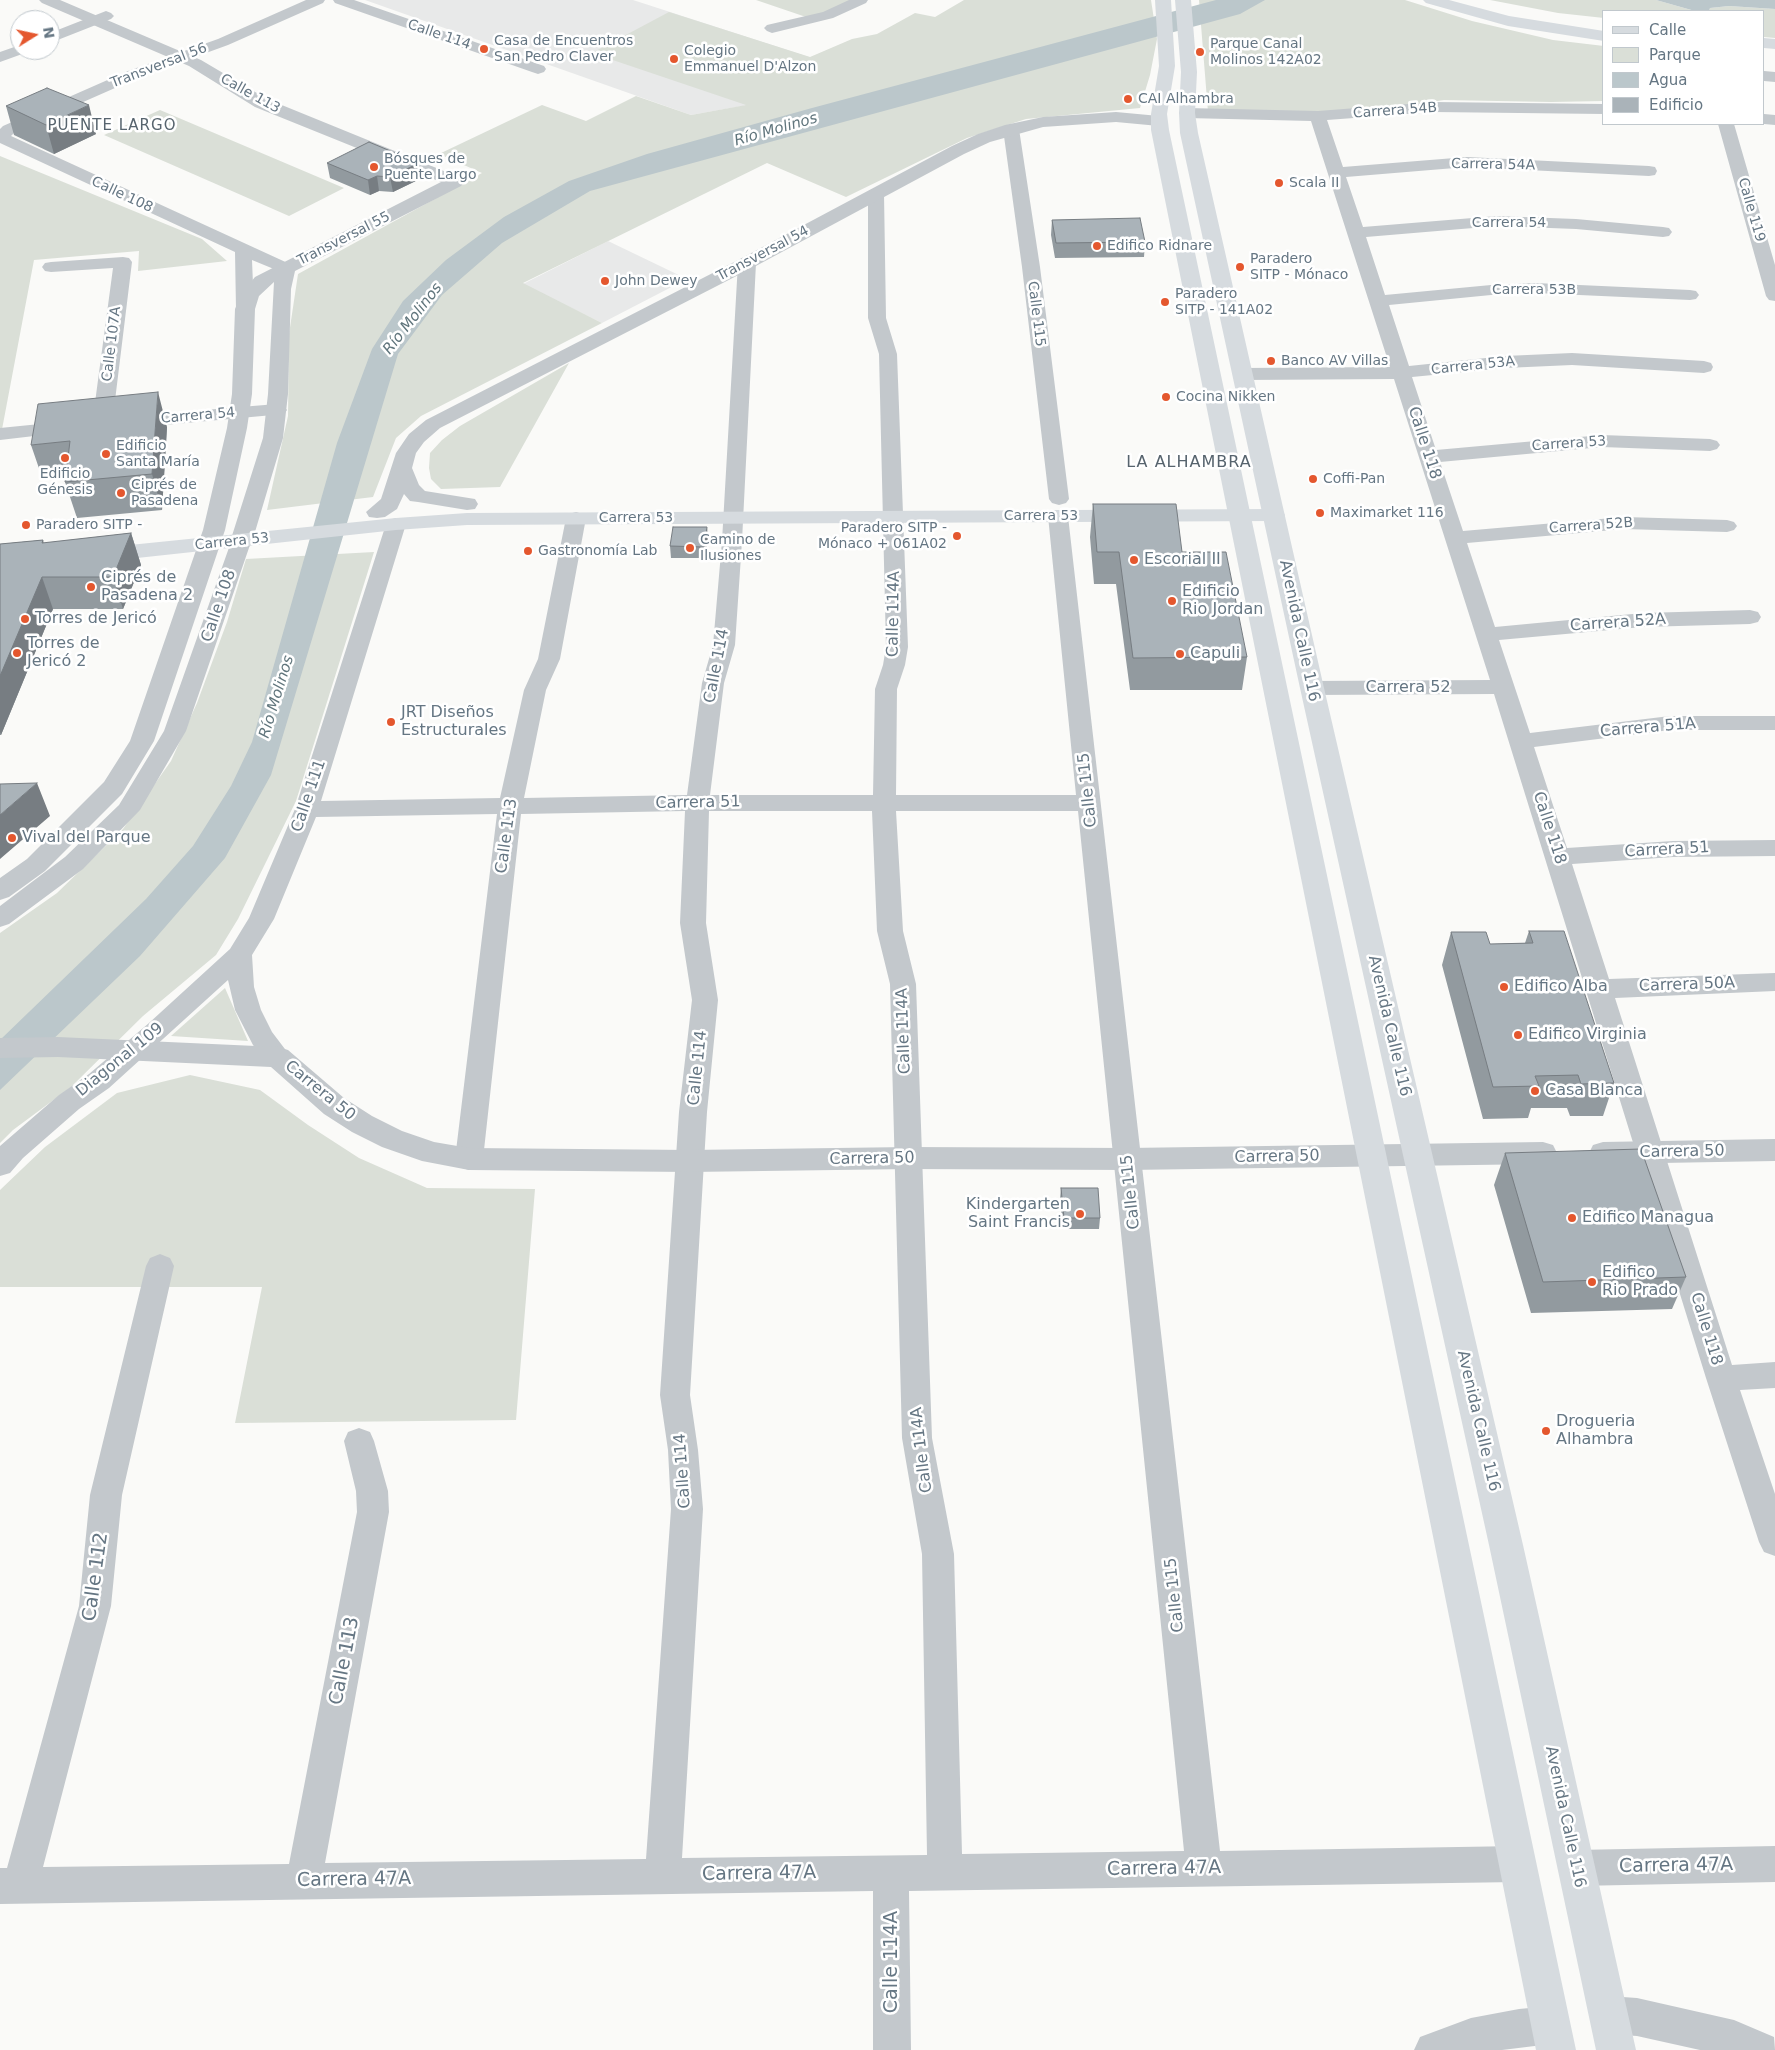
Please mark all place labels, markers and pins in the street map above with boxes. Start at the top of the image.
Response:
place label: Casa de Encuentros San Pedro Claver [494,33,633,65]
place label: Parque Canal Molinos 142A02 [1210,36,1322,68]
marker: Casa de Encuentros San Pedro Claver [478,43,490,55]
place label: Colegio Emmanuel D'Alzon [684,43,816,75]
marker: Parque Canal Molinos 142A02 [1194,46,1206,58]
marker: Colegio Emmanuel D'Alzon [668,53,680,65]
place label: CAI Alhambra [1138,91,1234,107]
marker: CAI Alhambra [1122,93,1134,105]
place label: Bósques de Puente Largo [384,151,476,184]
marker: Bósques de Puente Largo [368,161,380,173]
place label: Scala II [1289,175,1339,191]
marker: Scala II [1273,177,1285,189]
place label: Edifico Ridnare [1107,238,1212,254]
marker: Edifico Ridnare [1091,240,1103,252]
place label: Paradero SITP - Mónaco [1250,251,1348,284]
marker: Paradero SITP - Mónaco [1234,261,1246,273]
place label: John Dewey [615,273,698,289]
marker: John Dewey [599,275,611,287]
place label: Paradero SITP - 141A02 [1175,286,1273,318]
marker: Paradero SITP - 141A02 [1159,296,1171,308]
place label: Banco AV Villas [1281,353,1388,369]
marker: Banco AV Villas [1265,355,1277,367]
place label: Cocina Nikken [1176,389,1275,405]
marker: Cocina Nikken [1160,391,1172,403]
place label: Edificio Santa María [116,438,200,471]
marker: Edificio Santa María [100,448,112,460]
marker: Edificio Génesis [59,452,71,464]
place label: Edificio Génesis [37,466,93,498]
place label: Coffi-Pan [1323,471,1385,487]
marker: Coffi-Pan [1307,473,1319,485]
place label: Ciprés de Pasadena [131,477,198,510]
marker: Ciprés de Pasadena [115,487,127,499]
place label: Maximarket 116 [1330,505,1444,521]
marker: Maximarket 116 [1314,507,1326,519]
place label: Paradero SITP - [36,517,142,533]
marker: Paradero SITP - [20,519,32,531]
place label: Paradero SITP - Mónaco + 061A02 [818,520,947,552]
marker: Paradero SITP - Mónaco + 061A02 [951,530,963,542]
place label: Camino de Ilusiones [700,532,775,564]
marker: Camino de Ilusiones [684,542,696,554]
place label: Gastronomía Lab [538,543,657,559]
marker: Gastronomía Lab [522,545,534,557]
place label: Escorial II [1144,550,1221,570]
marker: Escorial II [1128,554,1140,566]
place label: Ciprés de Pasadena 2 [101,568,193,606]
marker: Ciprés de Pasadena 2 [85,581,97,593]
place label: Edificio Rio Jordan [1182,582,1263,620]
marker: Edificio Rio Jordan [1166,595,1178,607]
place label: Torres de Jericó [35,609,157,629]
marker: Torres de Jericó [19,613,31,625]
place label: Torres de Jericó 2 [27,634,100,672]
place label: Capuli [1190,644,1240,664]
marker: Torres de Jericó 2 [11,647,23,659]
marker: Capuli [1174,648,1186,660]
place label: JRT Diseños Estructurales [401,703,507,741]
marker: JRT Diseños Estructurales [385,716,397,728]
place label: Vival del Parque [22,828,151,848]
marker: Vival del Parque [6,832,18,844]
place label: Edifico Alba [1514,977,1608,997]
marker: Edifico Alba [1498,981,1510,993]
place label: Edifico Virginia [1528,1025,1647,1045]
marker: Edifico Virginia [1512,1029,1524,1041]
place label: Casa Blanca [1545,1081,1643,1101]
marker: Casa Blanca [1529,1085,1541,1097]
place label: Kindergarten Saint Francis [966,1195,1070,1233]
marker: Kindergarten Saint Francis [1074,1208,1086,1220]
place label: Edifico Managua [1582,1208,1714,1228]
marker: Edifico Managua [1566,1212,1578,1224]
place label: Edifico Rio Prado [1602,1263,1678,1301]
marker: Edifico Rio Prado [1586,1276,1598,1288]
place label: Drogueria Alhambra [1556,1412,1635,1450]
marker: Drogueria Alhambra [1540,1425,1552,1437]

